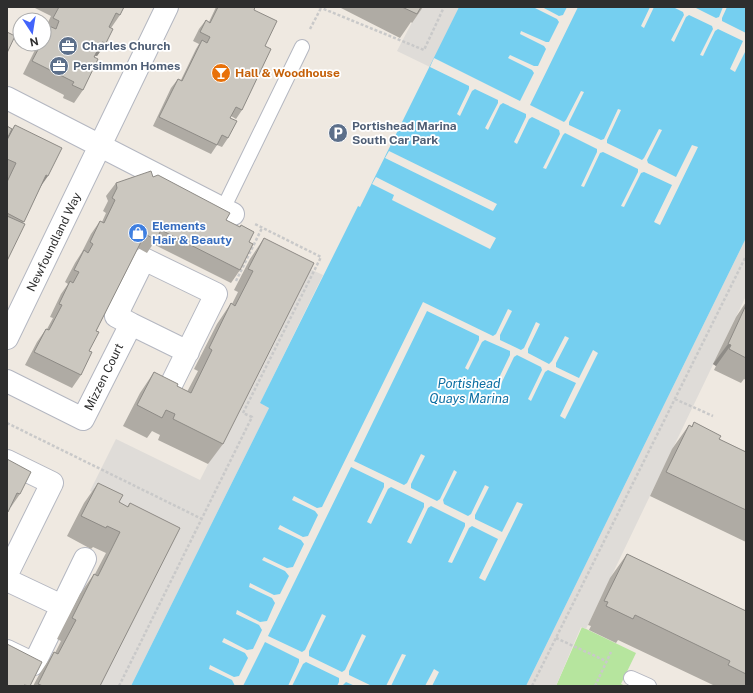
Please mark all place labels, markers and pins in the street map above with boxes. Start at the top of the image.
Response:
office icon: Charles Church [57,35,79,57]
place label: Charles Church [82,39,170,53]
office icon: Persimmon Homes [48,55,70,77]
place label: Persimmon Homes [73,59,180,73]
bar icon: Hall & Woodhouse [210,62,232,84]
place label: Hall & Woodhouse [235,66,340,80]
place label: Portishead Marina South Car Park [352,119,457,147]
parking icon: Portishead Marina South Car Park [327,122,349,144]
place label: Elements Hair & Beauty [152,219,232,247]
shop icon: Elements Hair & Beauty [127,222,149,244]

